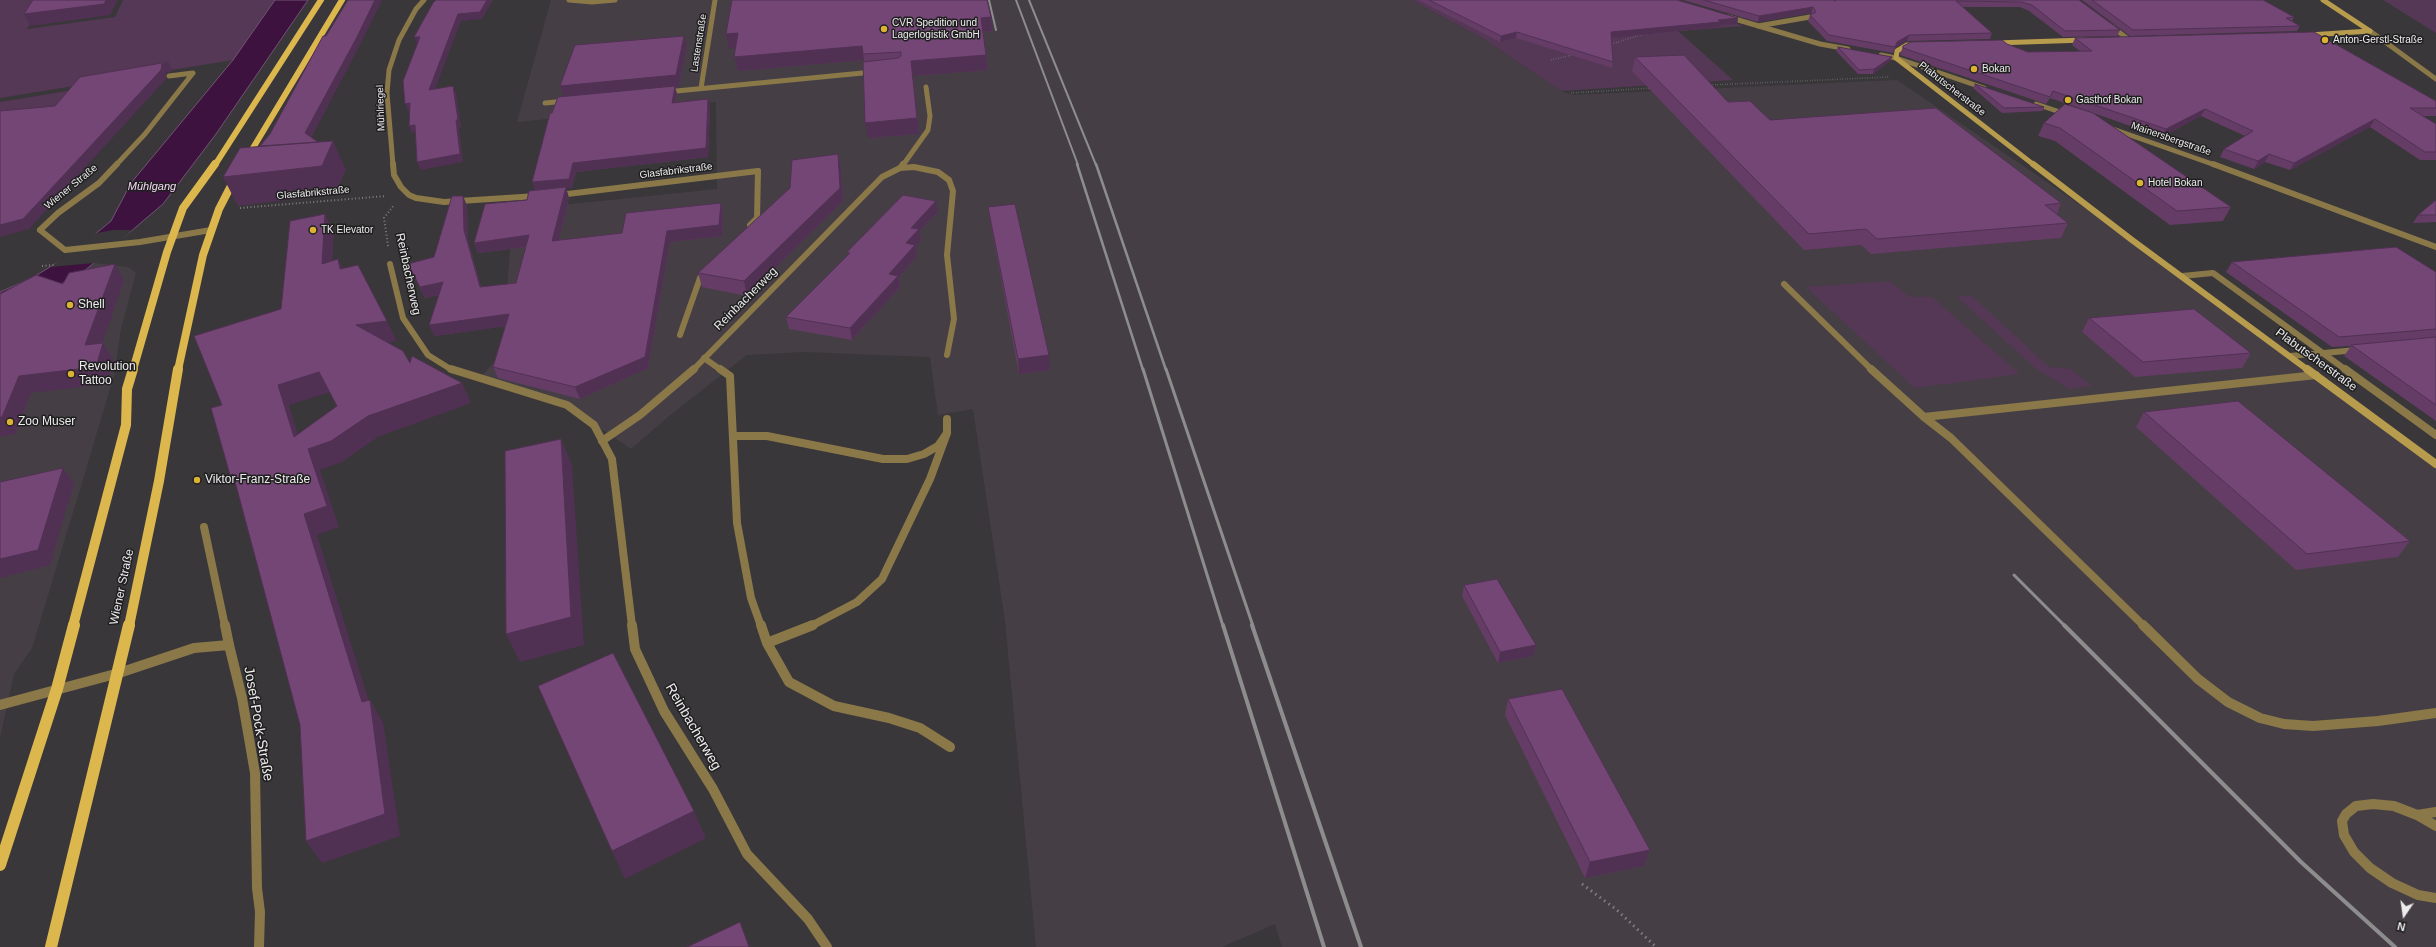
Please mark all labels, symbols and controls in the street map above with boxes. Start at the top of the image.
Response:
street label: Lastenstraße [689,13,709,73]
place label: CVR Spedition und Lagerlogistik GmbH [892,17,980,40]
marker: CVR Spedition und Lagerlogistik GmbH [879,24,889,34]
place label: Anton-Gerstl-Straße [2333,34,2422,46]
marker: Anton-Gerstl-Straße [2320,35,2330,45]
street label: Plabutscherstraße [1916,59,1988,119]
place label: Bokan [1982,63,2010,75]
marker: Bokan [1969,64,1979,74]
street label: Mühlriegel [374,85,388,131]
place label: Gasthof Bokan [2076,94,2142,106]
marker: Gasthof Bokan [2063,95,2073,105]
street label: Mainersbergstraße [2129,120,2213,158]
street label: Glasfabrikstraße [639,161,713,181]
street label: Wiener Straße [42,162,100,212]
place label: Hotel Bokan [2148,177,2202,189]
marker: Hotel Bokan [2135,178,2145,188]
water label: Mühlgang [128,180,176,194]
street label: Glasfabrikstraße [276,184,350,202]
place label: TK Elevator [321,224,373,236]
marker: TK Elevator [308,225,318,235]
street label: Reinbacherweg [392,232,424,316]
street label: Reinbacherweg [711,264,781,334]
place label: Shell [78,298,105,312]
marker: Shell [65,300,75,310]
street label: Plabutscherstraße [2272,326,2360,394]
place label: Revolution Tattoo [79,360,136,388]
marker: Revolution Tattoo [66,369,76,379]
place label: Zoo Muser [18,415,75,429]
marker: Zoo Muser [5,417,15,427]
place label: Viktor-Franz-Straße [205,473,310,487]
marker: Viktor-Franz-Straße [192,475,202,485]
street label: Wiener Straße [107,548,137,626]
street label: Josef-Pock-Straße [240,665,276,783]
street label: Reinbacherweg [661,681,725,773]
north arrow [2384,895,2424,935]
text: N [2396,920,2407,933]

